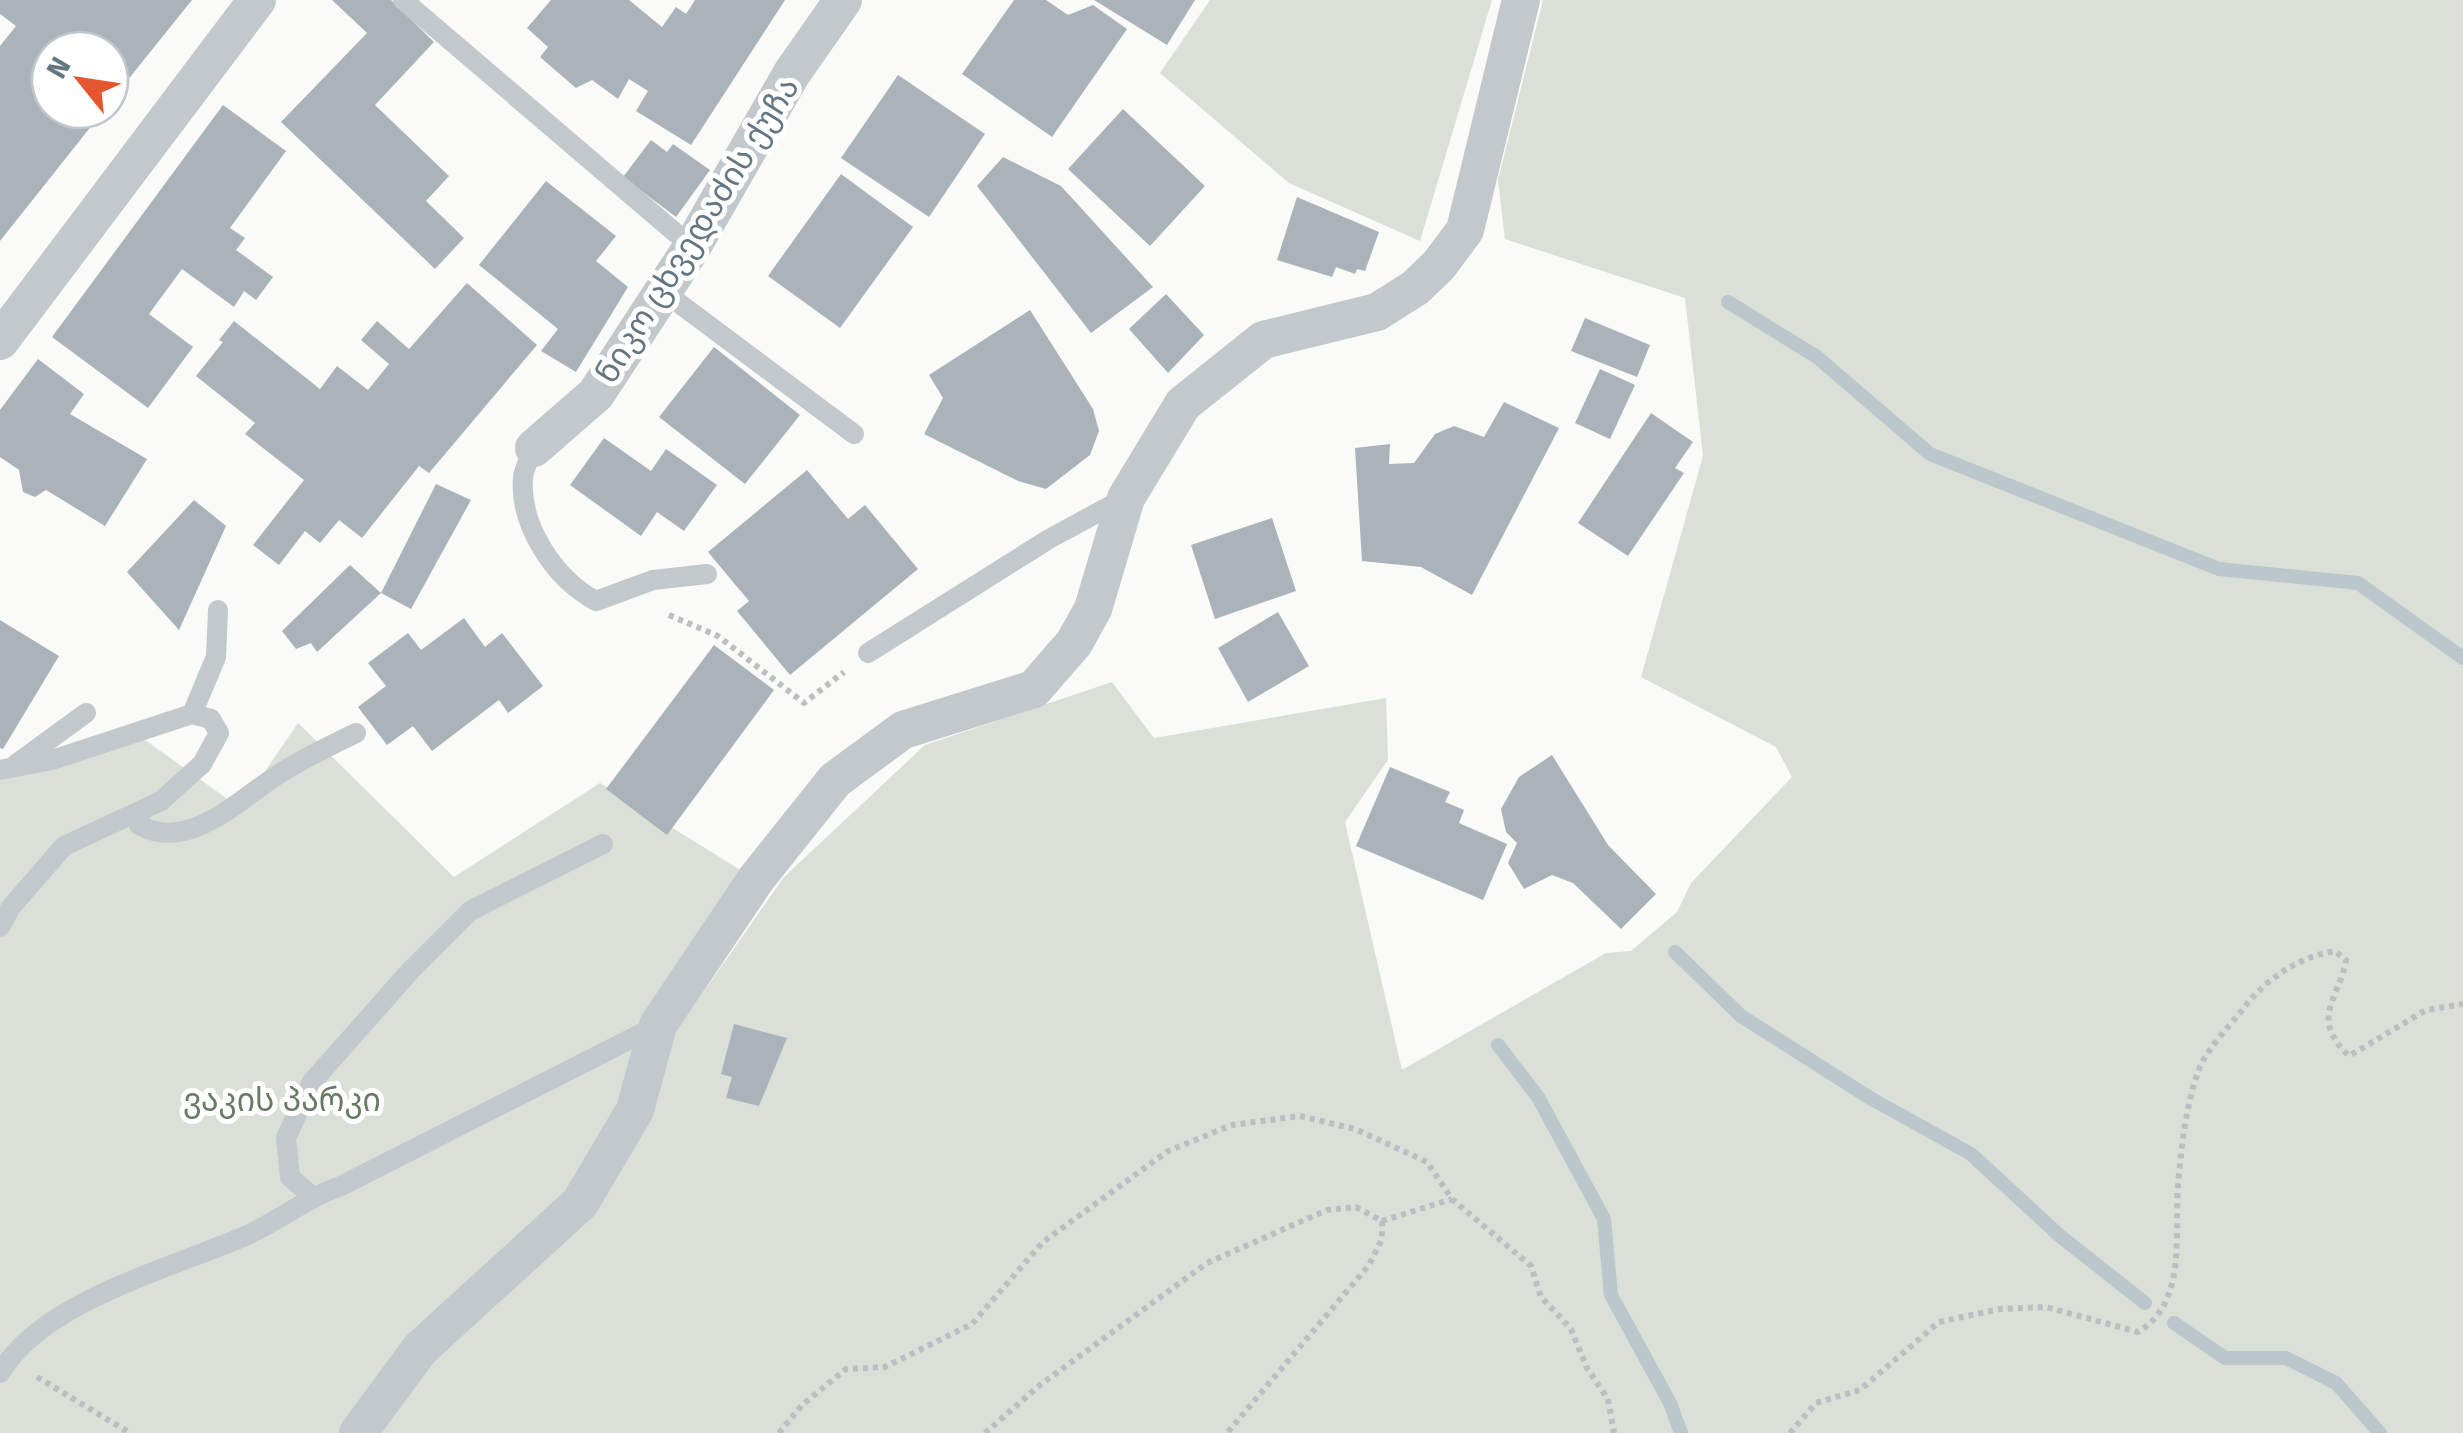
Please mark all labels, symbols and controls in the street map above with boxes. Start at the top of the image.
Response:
north arrow [30,30,130,130]
text: N [40,51,78,84]
street label: ნიკო ცხვედაძის ქუჩა [587,70,808,390]
park label: ვაკის პარკი [183,1081,381,1119]

